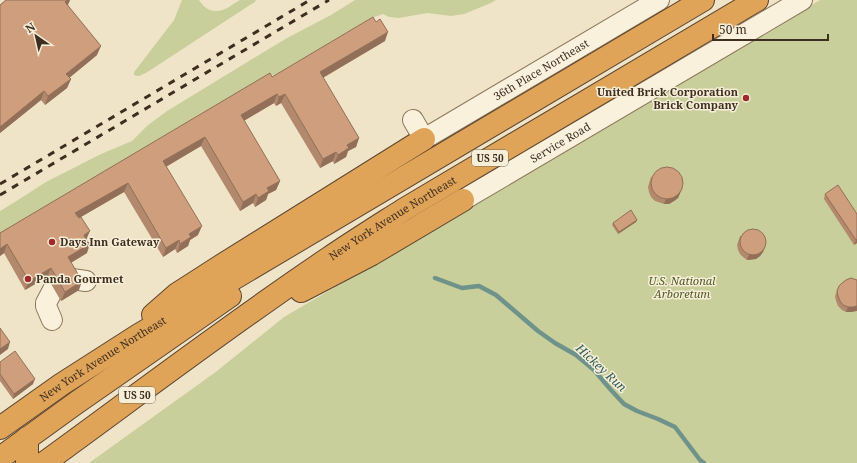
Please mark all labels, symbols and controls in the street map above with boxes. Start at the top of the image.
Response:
north arrow [16,16,56,56]
scale bar [713,16,828,42]
text: N [22,18,38,36]
text: 50 m [719,21,747,38]
street label: 36th Place Northeast [490,35,591,103]
place label: United Brick Corporation Brick Company [597,84,739,112]
marker: United Brick Corporation Brick Company [741,93,751,103]
street label: Service Road [527,118,593,166]
road number: US 50 [472,150,508,166]
street label: New York Avenue Northeast [326,172,459,263]
place label: Days Inn Gateway [60,234,160,249]
marker: Days Inn Gateway [47,237,57,247]
place label: Panda Gourmet [36,271,124,286]
park label: U.S. National Arboretum [649,273,716,301]
marker: Panda Gourmet [23,274,33,284]
street label: New York Avenue Northeast [36,312,169,405]
water label: Hickey Run [572,339,630,395]
road number: US 50 [119,387,155,403]

